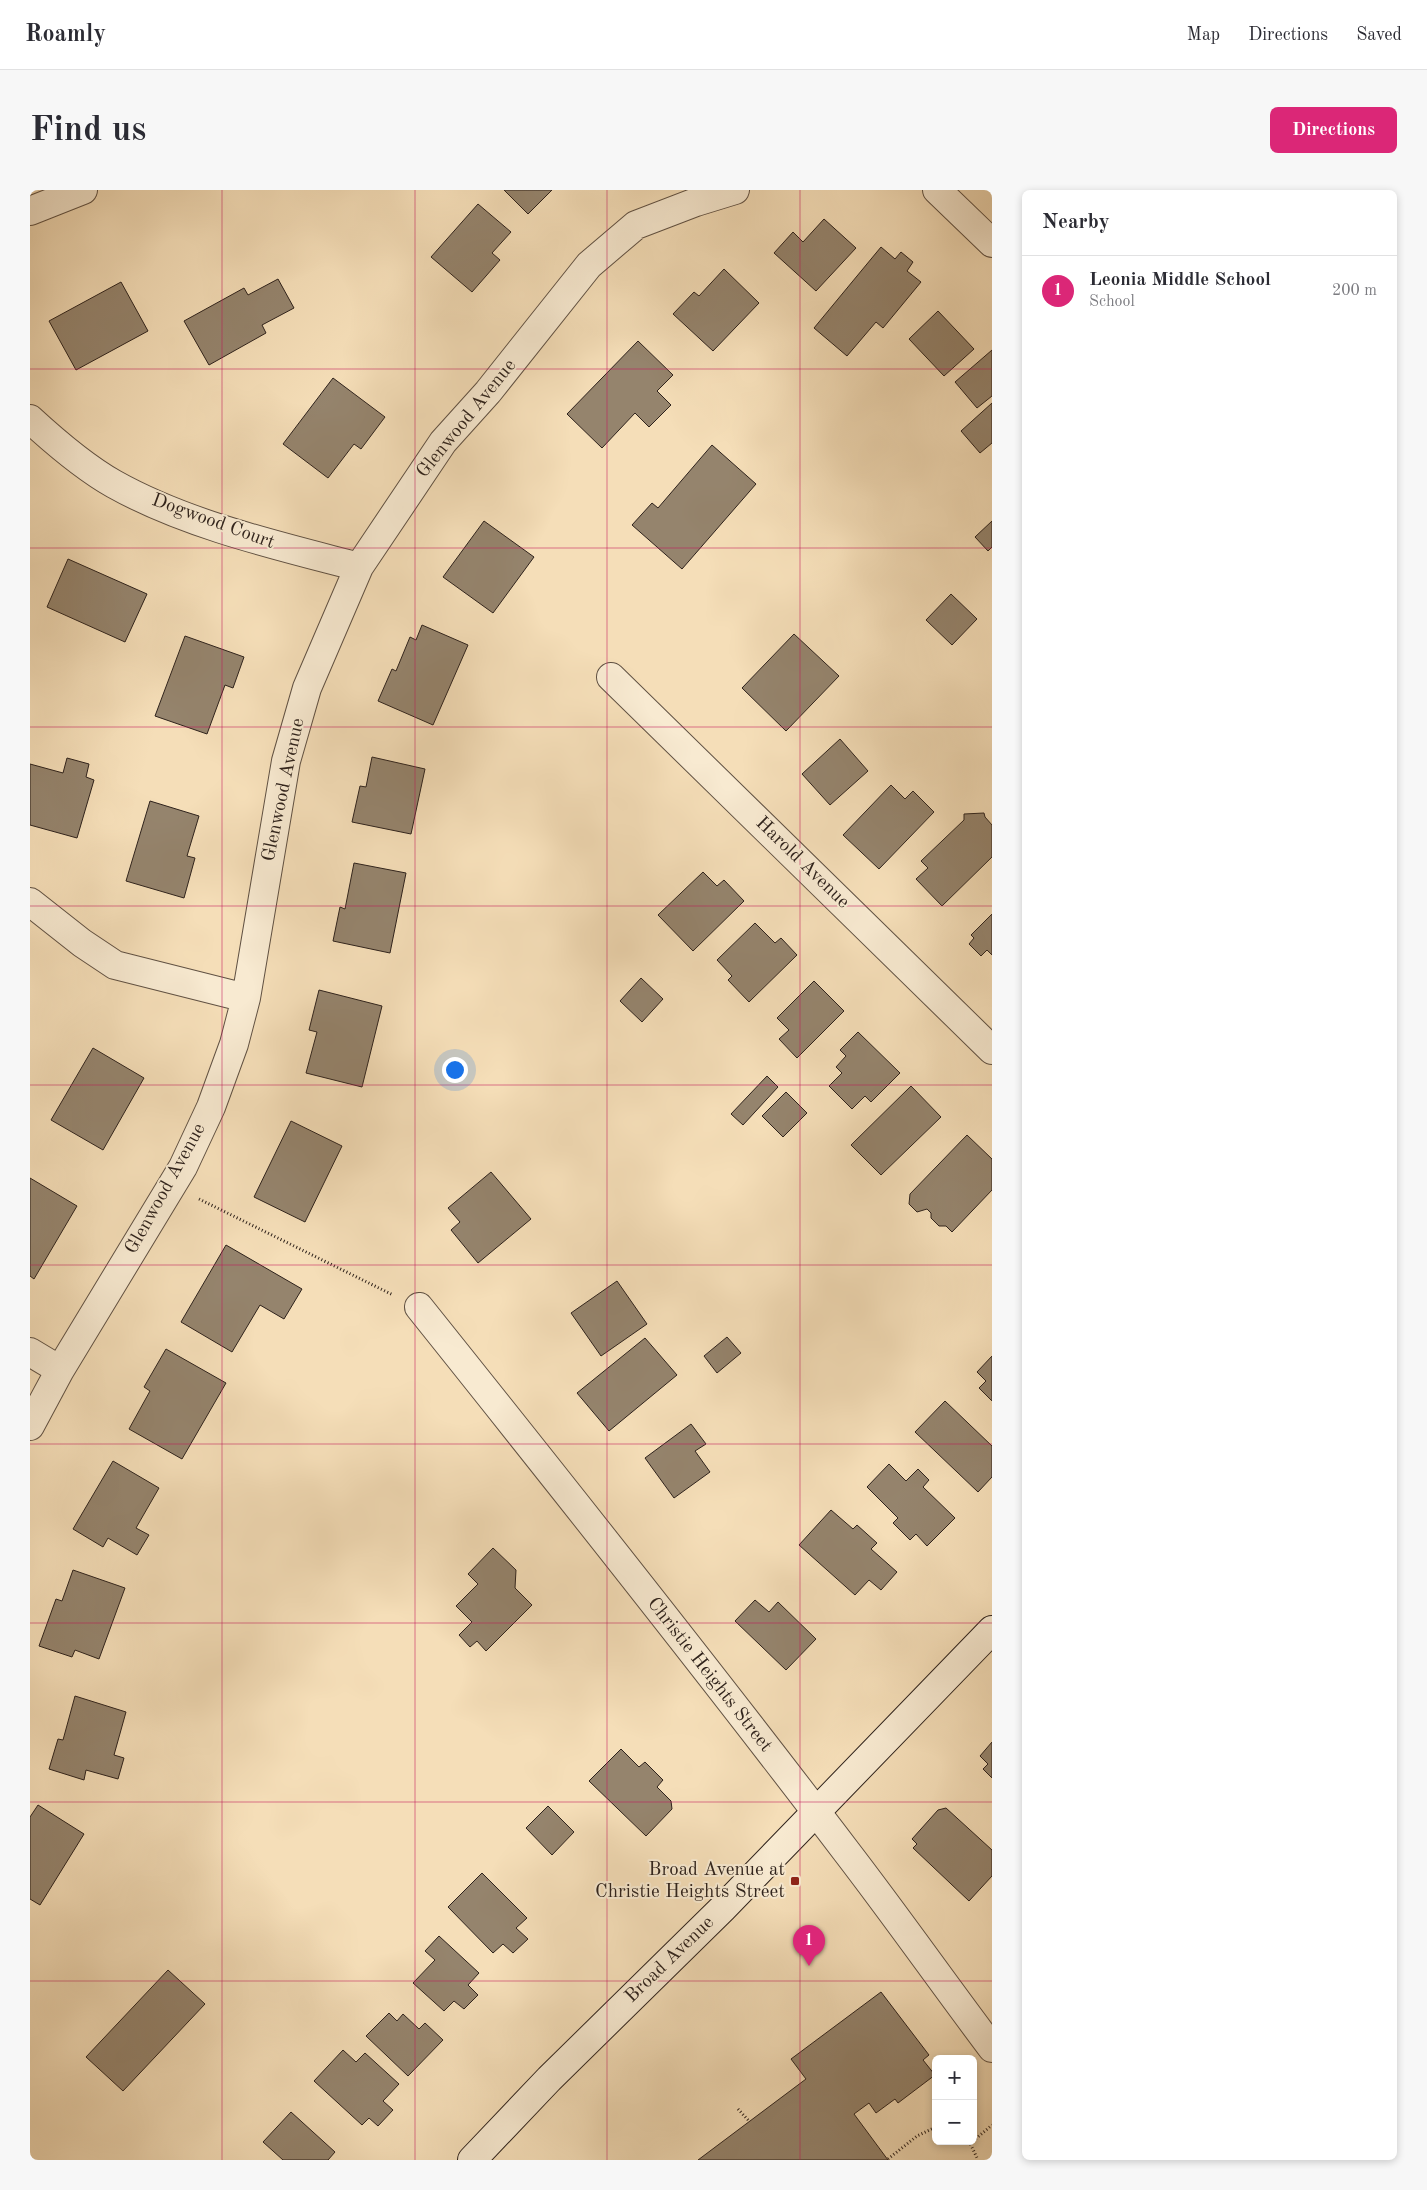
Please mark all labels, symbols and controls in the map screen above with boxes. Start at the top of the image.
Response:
text: Roamly [25,23,106,47]
text: Map [1187,26,1220,44]
text: Directions [1248,26,1328,44]
text: Saved [1356,26,1402,44]
button: Directions [1270,107,1397,153]
text: Find us [30,113,146,148]
text: Nearby [1042,212,1110,233]
text: Leonia Middle School [1089,271,1271,290]
text: 1 [1053,283,1063,299]
text: 200 m [1332,283,1377,299]
text: School [1089,294,1135,310]
street label: Glenwood Avenue [414,356,520,482]
street label: Dogwood Court [149,491,277,553]
street label: Glenwood Avenue [260,717,308,863]
street label: Harold Avenue [751,814,853,912]
your location [442,1057,468,1083]
street label: Glenwood Avenue [122,1121,210,1257]
street label: Christie Heights Street [643,1594,775,1756]
place label: Broad Avenue at Christie Heights Street [595,1861,785,1902]
marker: Broad Avenue at Christie Heights Street [789,1875,801,1887]
street label: Broad Avenue [622,1913,718,2007]
pin: 1 [793,1925,825,1966]
map controls [932,2055,977,2145]
button: + [932,2055,977,2100]
button: − [932,2100,977,2145]

